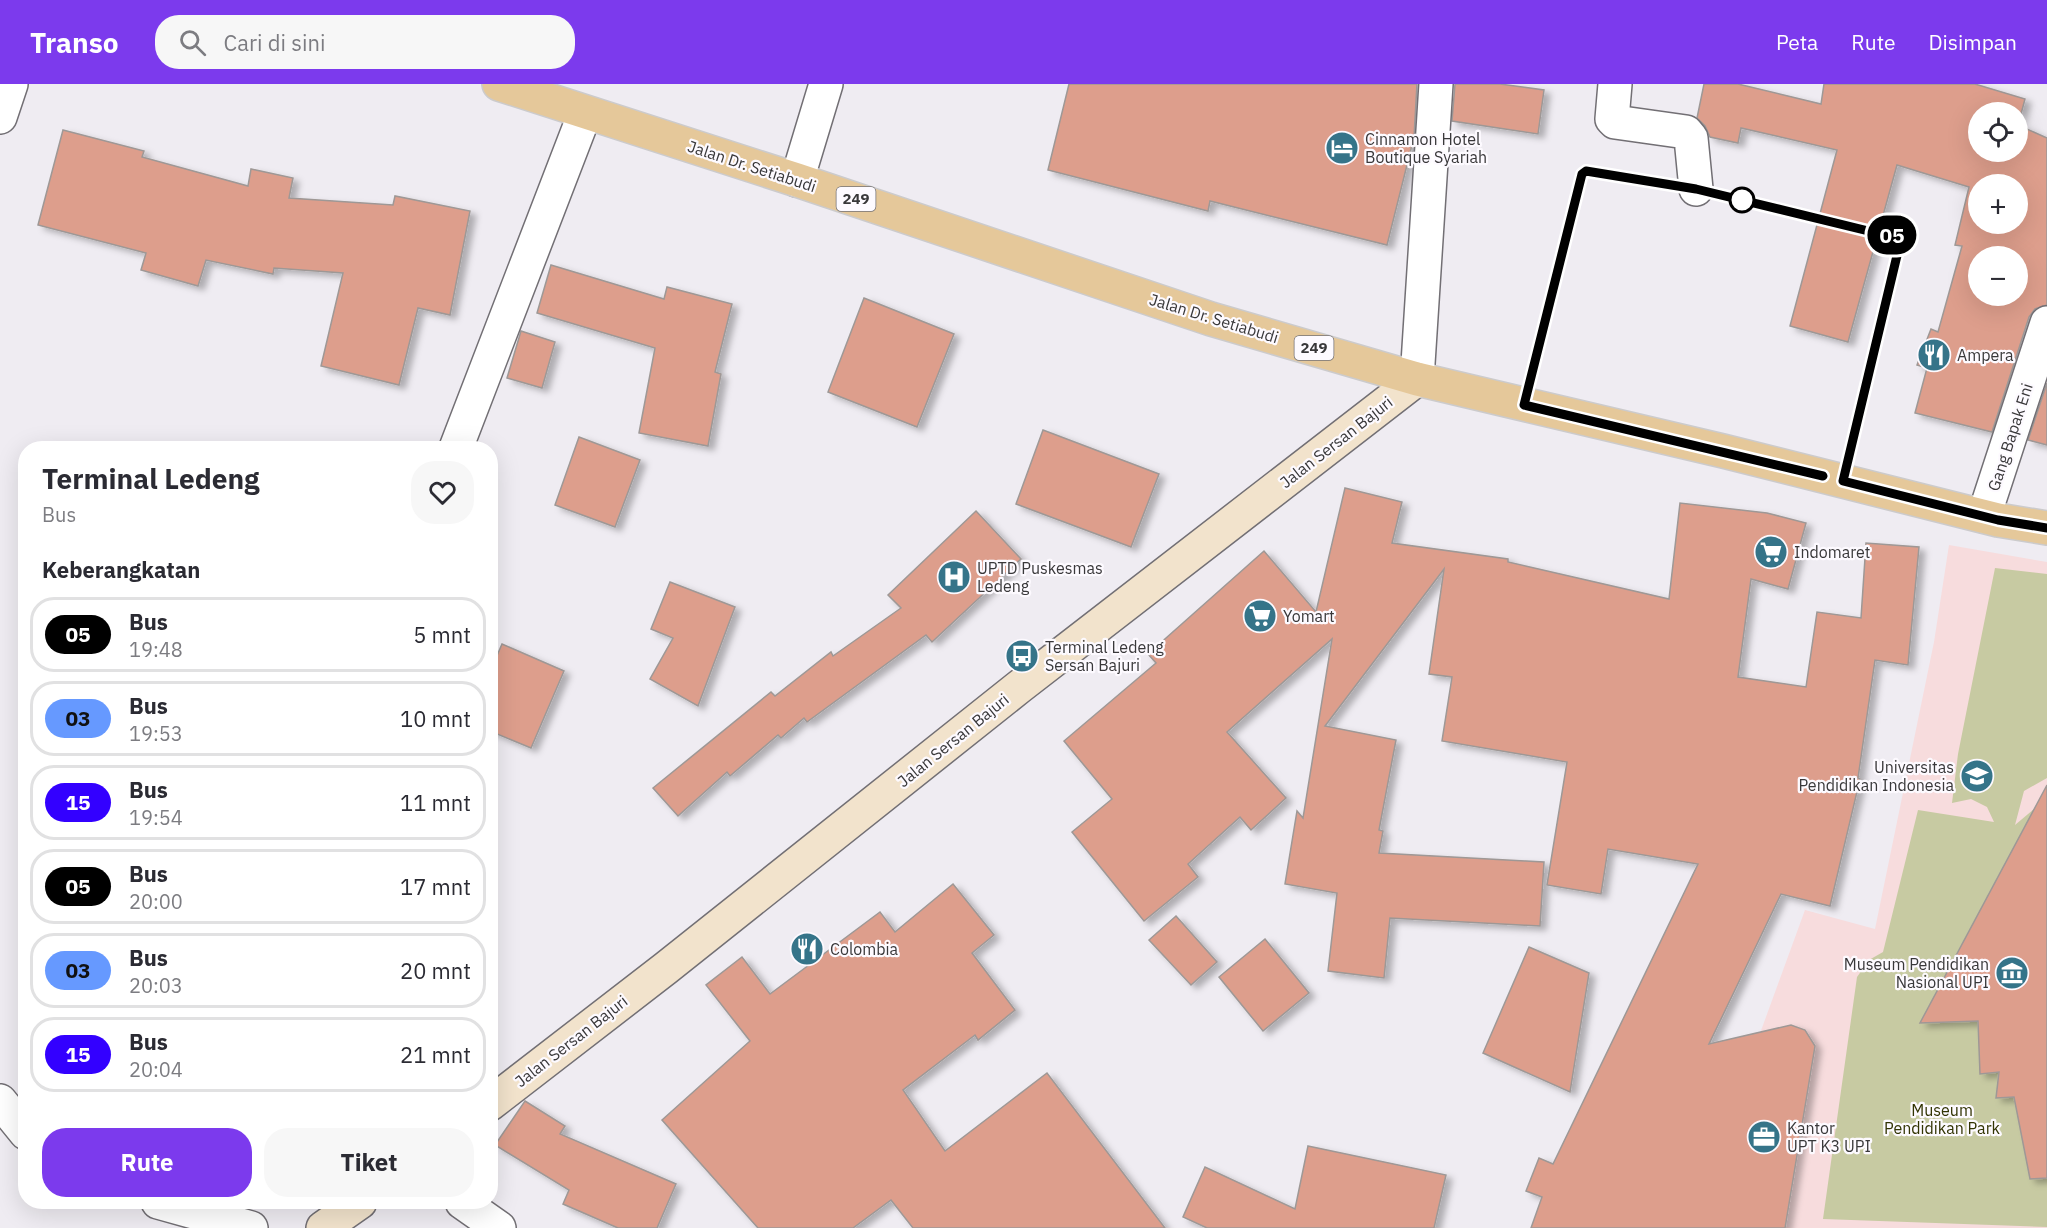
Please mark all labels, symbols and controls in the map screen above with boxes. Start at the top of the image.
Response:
search box [155,15,575,69]
text: Transo [30,24,119,61]
icon: search [176,26,209,59]
text: Cari di sini [224,28,325,57]
text: Peta [1776,28,1818,56]
text: Rute [1851,28,1896,56]
text: Disimpan [1929,28,2017,56]
map controls [1968,102,2028,306]
button: locate [1968,102,2028,162]
place label: Cinnamon Hotel Boutique Syariah [1365,129,1487,167]
hotel icon: Cinnamon Hotel Boutique Syariah [1324,130,1360,166]
street label: Jalan Dr. Setiabudi [685,136,819,196]
button: + [1968,174,2028,234]
road number: 249 [836,187,876,211]
unlabelled marker [1729,187,1755,213]
line badge: 05 [1865,216,1919,254]
text: 05 [1879,221,1905,249]
button: − [1968,246,2028,306]
street label: Jalan Dr. Setiabudi [1147,289,1281,347]
road number: 249 [1294,336,1334,360]
restaurant icon: Ampera [1916,337,1952,373]
place label: Ampera [1957,345,2014,365]
street label: Gang Bapak Eni [1983,380,2037,494]
street label: Jalan Sersan Bajuri [1276,392,1396,492]
text: Terminal Ledeng [42,460,260,497]
button: heart [411,461,474,524]
text: Bus [42,501,76,528]
supermarket icon: Indomaret [1753,534,1789,570]
place label: Indomaret [1794,542,1870,562]
text: Keberangkatan [42,555,200,584]
place label: UPTD Puskesmas Ledeng [977,558,1103,596]
hospital icon: UPTD Puskesmas Ledeng [936,559,972,595]
supermarket icon: Yomart [1242,598,1278,634]
place label: Yomart [1283,606,1335,626]
text: Bus [129,607,168,636]
text: 05 [65,620,91,648]
text: 5 mnt [413,620,471,649]
text: 19:48 [129,636,183,663]
place label: Terminal Ledeng Sersan Bajuri [1045,637,1164,675]
bus stop icon: Terminal Ledeng Sersan Bajuri [1004,638,1040,674]
street label: Jalan Sersan Bajuri [893,689,1013,791]
text: Bus [129,691,168,720]
text: 03 [65,704,91,732]
text: 10 mnt [400,704,471,733]
text: 19:53 [129,720,183,747]
place label: Universitas Pendidikan Indonesia [1798,757,1954,795]
school or university icon: Universitas Pendidikan Indonesia [1959,758,1995,794]
text: Bus [129,775,168,804]
text: 15 [65,788,91,816]
text: 11 mnt [400,788,471,817]
text: 19:54 [129,804,183,831]
text: Bus [129,859,168,888]
text: 05 [65,872,91,900]
text: 17 mnt [400,872,471,901]
text: 20:00 [129,888,183,915]
restaurant icon: Colombia [789,931,825,967]
place label: Colombia [830,939,898,959]
text: Bus [129,943,168,972]
place label: Museum Pendidikan Nasional UPI [1844,954,1989,992]
museum icon: Museum Pendidikan Nasional UPI [1994,955,2030,991]
text: 03 [65,956,91,984]
text: 20 mnt [400,956,471,985]
text: 20:03 [129,972,183,999]
street label: Jalan Sersan Bajuri [511,991,631,1091]
text: Bus [129,1027,168,1056]
text: 15 [65,1040,91,1068]
text: 21 mnt [400,1040,471,1069]
text: 20:04 [129,1056,183,1083]
park label: Museum Pendidikan Park [1884,1100,2001,1138]
place label: Kantor UPT K3 UPI [1787,1118,1871,1156]
office icon: Kantor UPT K3 UPI [1746,1119,1782,1155]
button: Rute [42,1128,252,1197]
button: Tiket [264,1128,474,1197]

